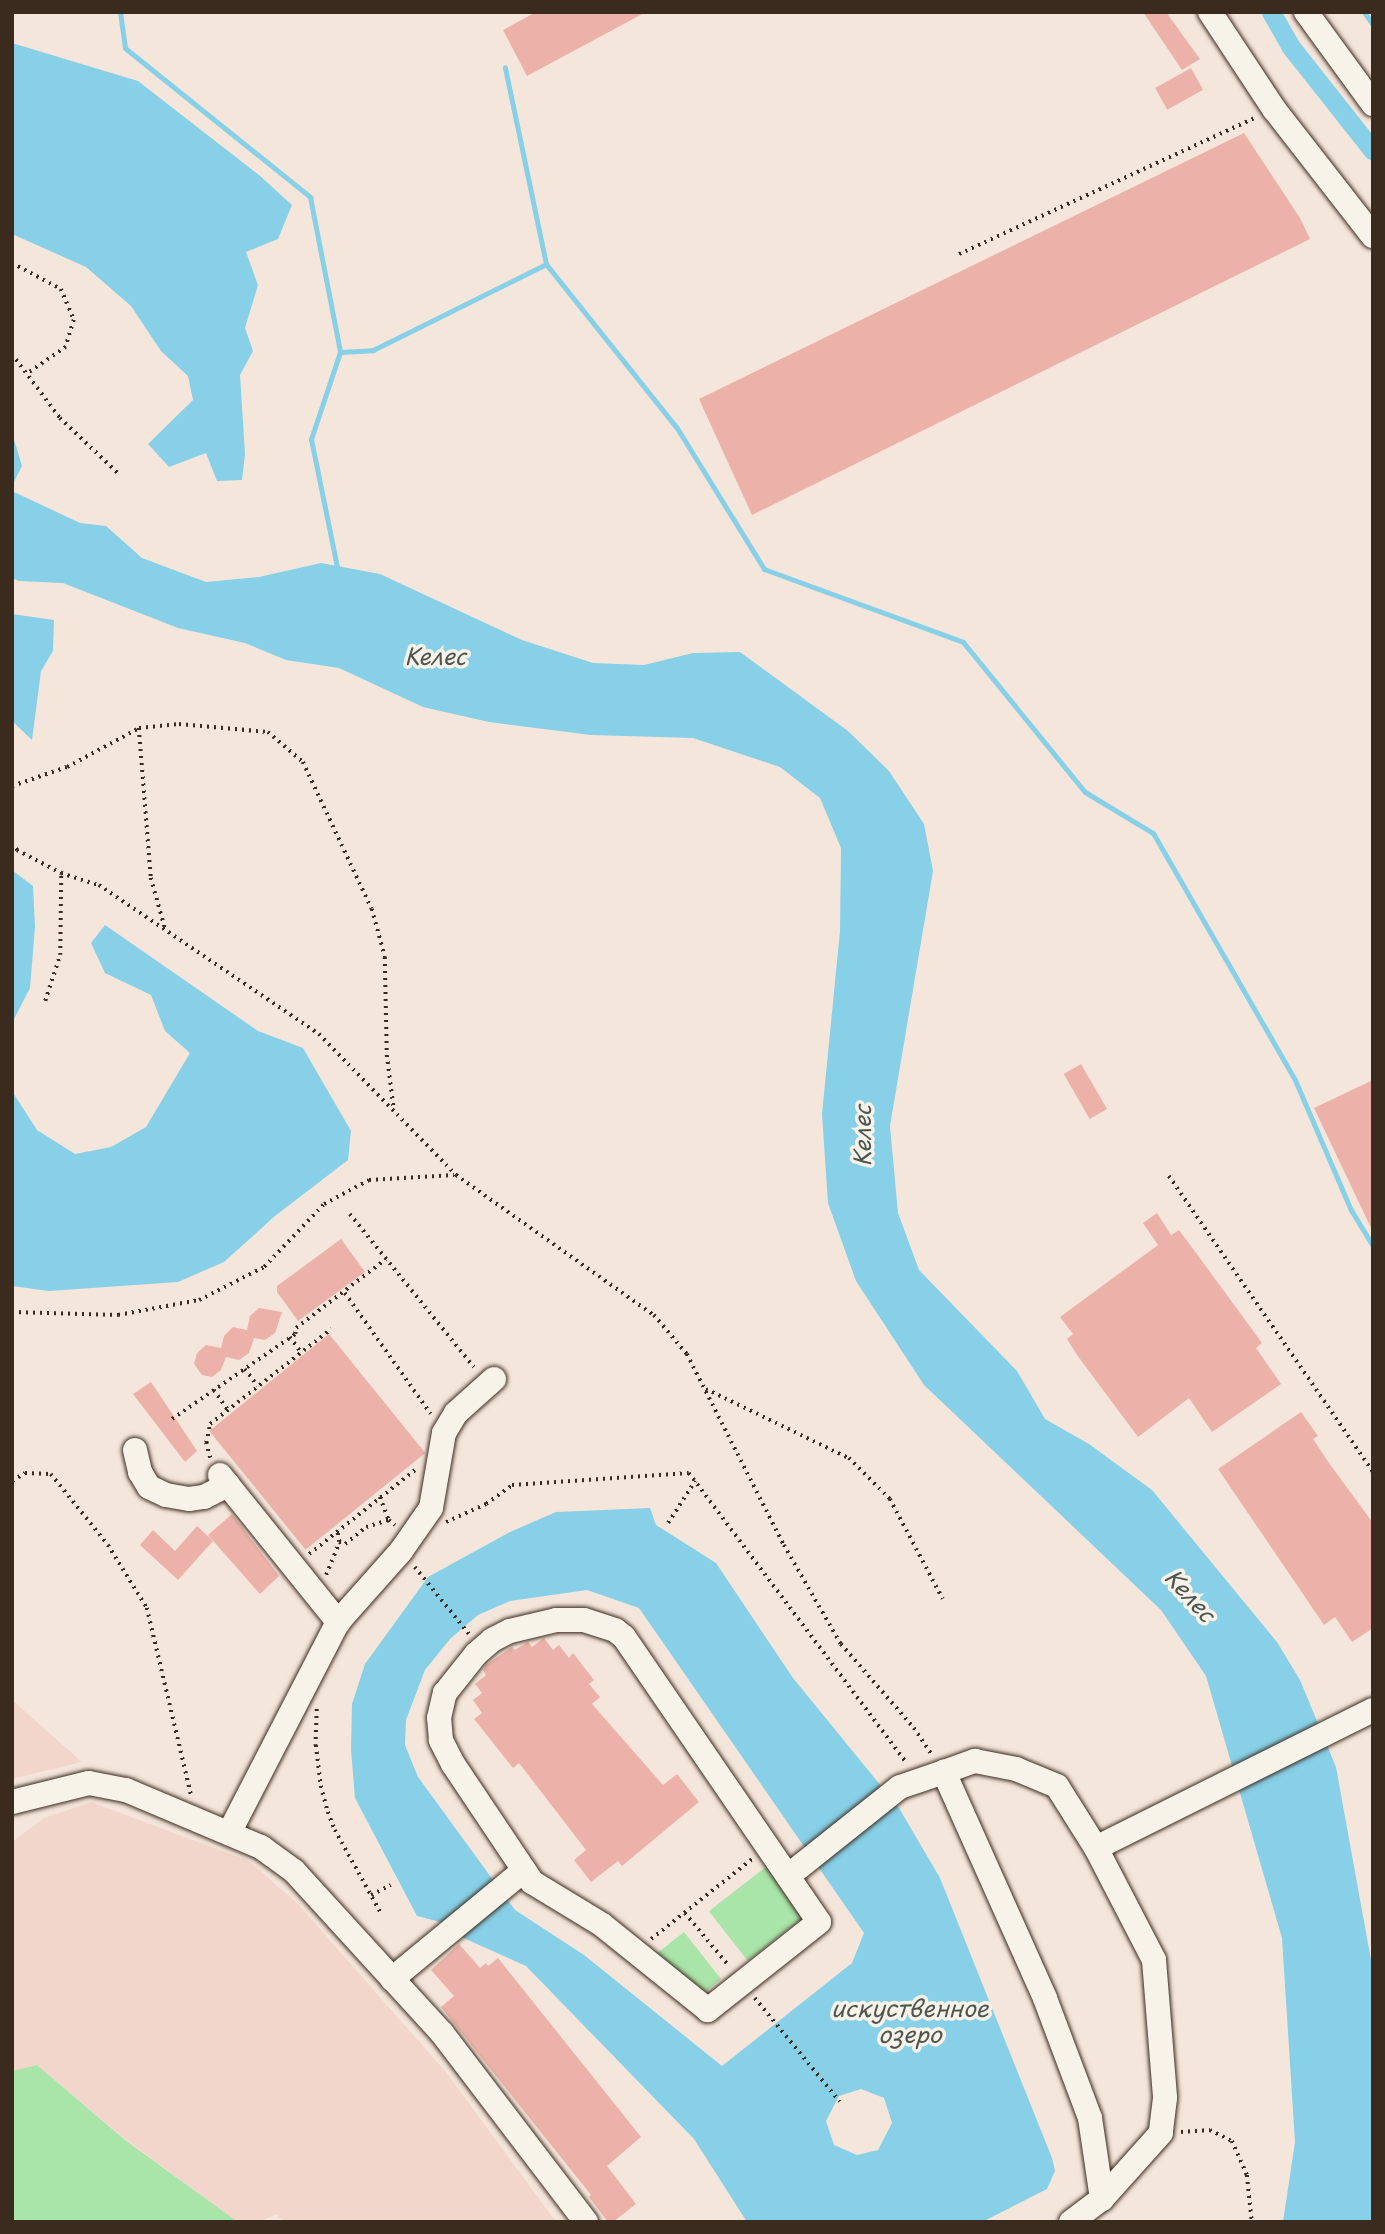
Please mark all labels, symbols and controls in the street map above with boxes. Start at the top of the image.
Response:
water label: Келес [404,642,466,670]
water label: Келес [848,1105,876,1167]
water label: Келес [1159,1563,1221,1627]
water label: искуственное озеро [831,1994,989,2048]

